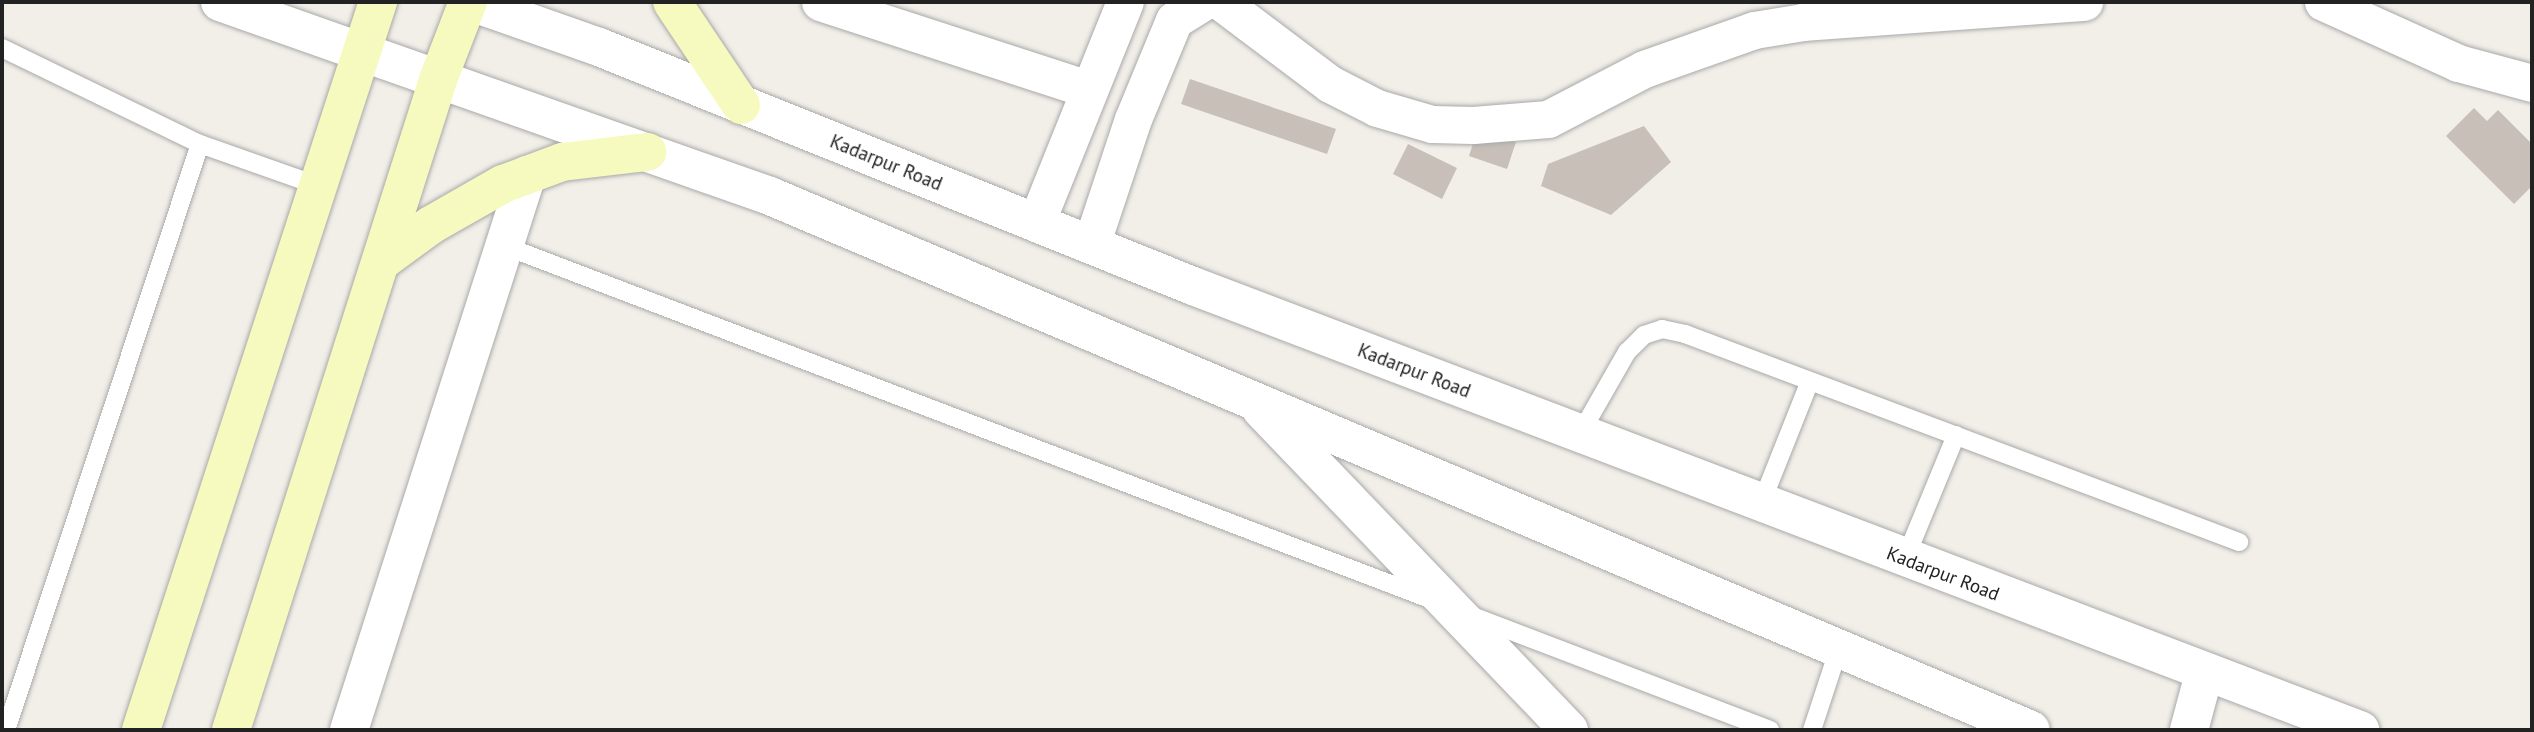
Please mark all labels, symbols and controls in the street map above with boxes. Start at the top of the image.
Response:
street label: Kadarpur Road [827,130,945,196]
street label: Kadarpur Road [1354,339,1474,403]
street label: Kadarpur Road [1883,542,2003,606]

